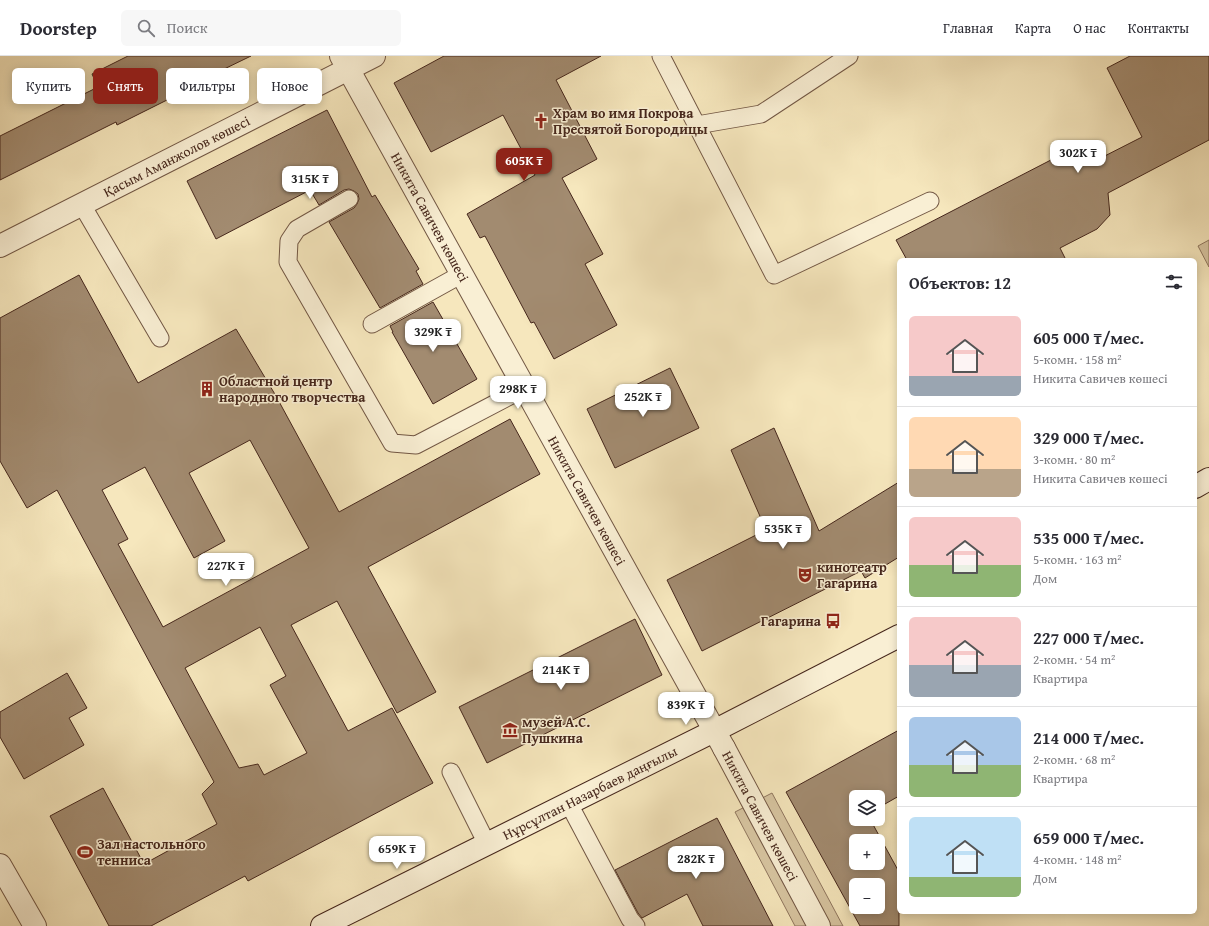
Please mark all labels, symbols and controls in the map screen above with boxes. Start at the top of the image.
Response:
search box [121,10,401,46]
text: Doorstep [20,14,97,42]
icon: search [135,17,157,39]
text: Поиск [167,17,208,38]
text: Главная [943,18,993,38]
text: Карта [1015,18,1051,38]
text: О нас [1073,18,1106,38]
text: Контакты [1128,18,1189,38]
chip: Купить [12,68,85,104]
chip: Снять [93,68,158,104]
chip: Фильтры [166,68,249,104]
chip: Новое [257,68,322,104]
place label: Храм во имя Покрова Пресвятой Богородицы [553,103,708,139]
street label: Қасым Аманжолов көшесі [100,111,253,202]
church icon: Храм во имя Покрова Пресвятой Богородицы [532,112,550,130]
pin: 302K ₸ [1045,140,1111,174]
text: 302K ₸ [1059,143,1097,162]
pin: 605K ₸ [491,148,557,182]
street label: Никита Савичев көшесі [386,149,474,285]
text: 605K ₸ [505,151,543,170]
pin: 315K ₸ [277,166,343,200]
text: 315K ₸ [291,169,329,188]
text: Объектов: 12 [909,270,1011,295]
icon: filters [1163,271,1185,293]
pin: 329K ₸ [400,319,466,353]
text: 329K ₸ [414,322,452,341]
text: 605 000 ₸/мес. [1033,325,1144,350]
icon: home [941,332,989,380]
text: 5-комн. · 158 m² [1033,350,1122,369]
text: Никита Савичев көшесі [1033,369,1168,388]
place label: Областной центр народного творчества [219,371,366,407]
pin: 298K ₸ [485,376,551,410]
text: 298K ₸ [499,379,537,398]
building icon: Областной центр народного творчества [198,380,216,398]
pin: 252K ₸ [610,384,676,418]
text: 252K ₸ [624,387,662,406]
text: 329 000 ₸/мес. [1033,425,1144,450]
street label: Никита Савичев көшесі [543,432,631,569]
icon: home [941,433,989,481]
text: 3-комн. · 80 m² [1033,450,1115,469]
text: Никита Савичев көшесі [1033,469,1168,488]
pin: 535K ₸ [750,516,816,550]
text: 535K ₸ [764,519,802,538]
text: 535 000 ₸/мес. [1033,525,1144,550]
icon: home [941,533,989,581]
text: 5-комн. · 163 m² [1033,550,1122,569]
pin: 227K ₸ [193,553,259,587]
text: 227K ₸ [207,556,245,575]
place label: кинотеатр Гагарина [817,557,887,593]
theatre icon: кинотеатр Гагарина [796,566,814,584]
text: Дом [1033,569,1057,588]
place label: Гагарина [761,611,822,631]
bus stop icon: Гагарина [824,612,842,630]
text: 227 000 ₸/мес. [1033,625,1144,650]
icon: home [941,633,989,681]
text: 2-комн. · 54 m² [1033,650,1115,669]
pin: 214K ₸ [528,657,594,691]
text: 214K ₸ [542,660,580,679]
text: Квартира [1033,669,1088,688]
pin: 839K ₸ [653,692,719,726]
text: 839K ₸ [667,695,705,714]
place label: музей А.С. Пушкина [522,712,590,748]
museum icon: музей А.С. Пушкина [501,721,519,739]
text: 214 000 ₸/мес. [1033,725,1144,750]
icon: home [941,733,989,781]
street label: Нұрсұлтан Назарбаев даңғылы [499,741,681,845]
street label: Никита Савичев көшесі [717,747,803,885]
text: 2-комн. · 68 m² [1033,750,1115,769]
text: Квартира [1033,769,1088,788]
map controls [849,790,885,914]
button: layers [849,790,885,826]
text: 659 000 ₸/мес. [1033,825,1144,850]
icon: home [941,833,989,881]
place label: Зал настольного тенниса [97,834,206,870]
button: + [849,834,885,870]
pin: 659K ₸ [364,836,430,870]
text: 659K ₸ [378,839,416,858]
sports icon: Зал настольного тенниса [76,843,94,861]
pin: 282K ₸ [663,846,729,880]
text: 282K ₸ [677,849,715,868]
text: 4-комн. · 148 m² [1033,850,1122,869]
text: Дом [1033,869,1057,888]
button: − [849,878,885,914]

